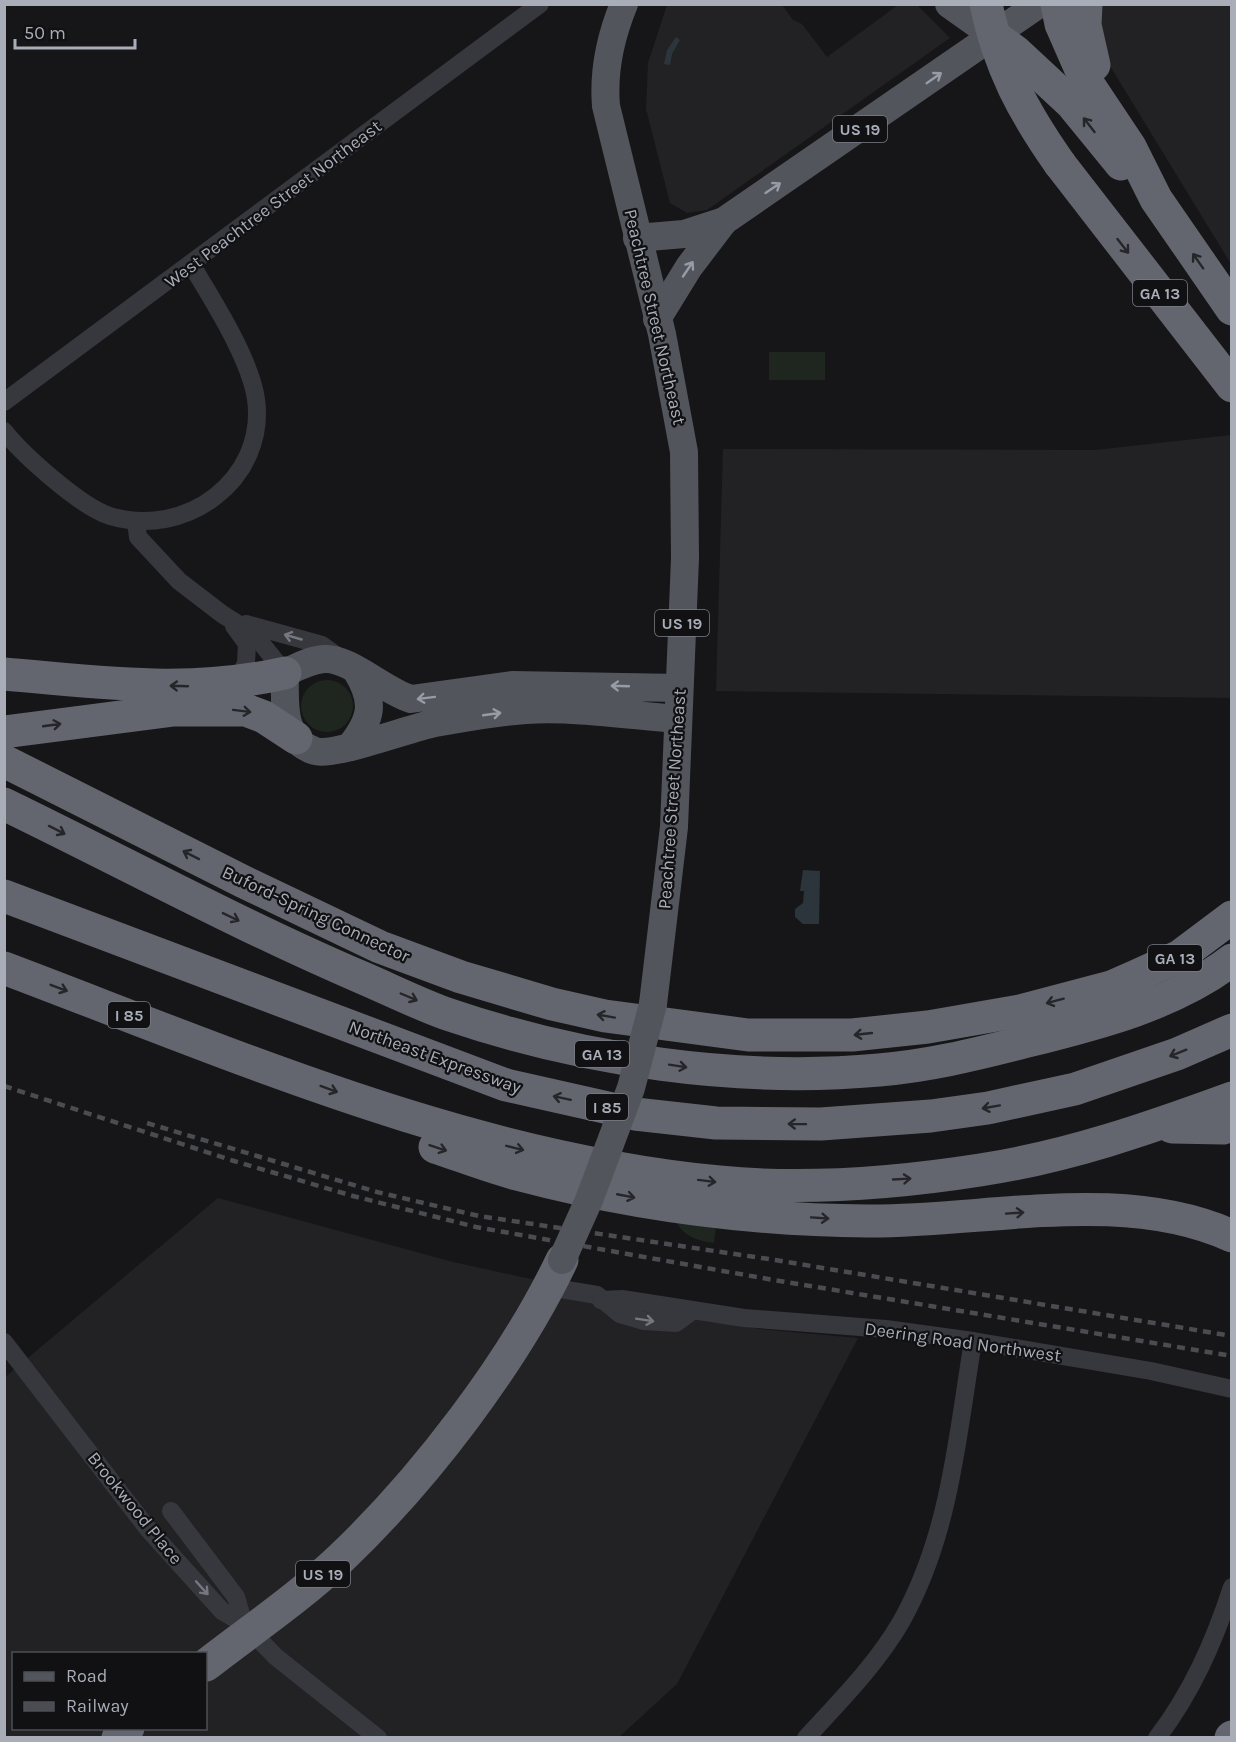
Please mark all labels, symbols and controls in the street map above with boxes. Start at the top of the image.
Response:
scale bar [15,12,135,50]
text: 50 m [24,22,66,44]
one-way arrow [926,72,942,84]
street label: West Peachtree Street Northeast [160,115,386,293]
road number: US 19 [833,116,887,142]
one-way arrow [1082,117,1095,133]
one-way arrow [764,182,781,194]
street label: Peachtree Street Northeast [619,207,691,427]
one-way arrow [1117,238,1130,254]
one-way arrow [1192,253,1204,269]
one-way arrow [682,261,694,278]
road number: GA 13 [1133,280,1187,306]
road number: US 19 [655,610,709,636]
one-way arrow [284,631,303,642]
one-way arrow [611,680,631,692]
one-way arrow [169,681,189,692]
street label: Peachtree Street Northeast [653,688,691,910]
one-way arrow [417,692,437,703]
one-way arrow [232,706,251,717]
one-way arrow [482,709,501,720]
one-way arrow [42,719,62,730]
one-way arrow [48,824,66,836]
one-way arrow [182,849,200,861]
street label: Buford-Spring Connector [219,861,414,967]
one-way arrow [222,911,240,923]
road number: GA 13 [1148,945,1202,971]
one-way arrow [49,984,68,995]
one-way arrow [399,992,417,1004]
one-way arrow [1045,996,1064,1008]
road number: I 85 [108,1002,150,1028]
one-way arrow [597,1010,616,1021]
street label: Northeast Expressway [346,1016,525,1099]
one-way arrow [853,1029,873,1040]
road number: GA 13 [575,1041,629,1067]
one-way arrow [1169,1048,1188,1059]
one-way arrow [668,1060,688,1071]
one-way arrow [320,1084,338,1095]
one-way arrow [553,1091,572,1103]
road number: I 85 [586,1094,628,1120]
one-way arrow [982,1102,1001,1113]
one-way arrow [787,1118,807,1130]
one-way arrow [505,1142,524,1154]
one-way arrow [428,1143,447,1154]
one-way arrow [892,1174,911,1185]
one-way arrow [697,1175,717,1186]
one-way arrow [616,1191,636,1202]
one-way arrow [1004,1208,1024,1219]
one-way arrow [809,1213,829,1224]
one-way arrow [635,1315,655,1326]
street label: Deering Road Northwest [863,1317,1063,1367]
street label: Brookwood Place [83,1447,187,1569]
road number: US 19 [296,1561,350,1587]
one-way arrow [195,1580,209,1595]
legend [12,1652,207,1730]
text: Road [66,1665,107,1687]
text: Railway [66,1695,129,1717]

